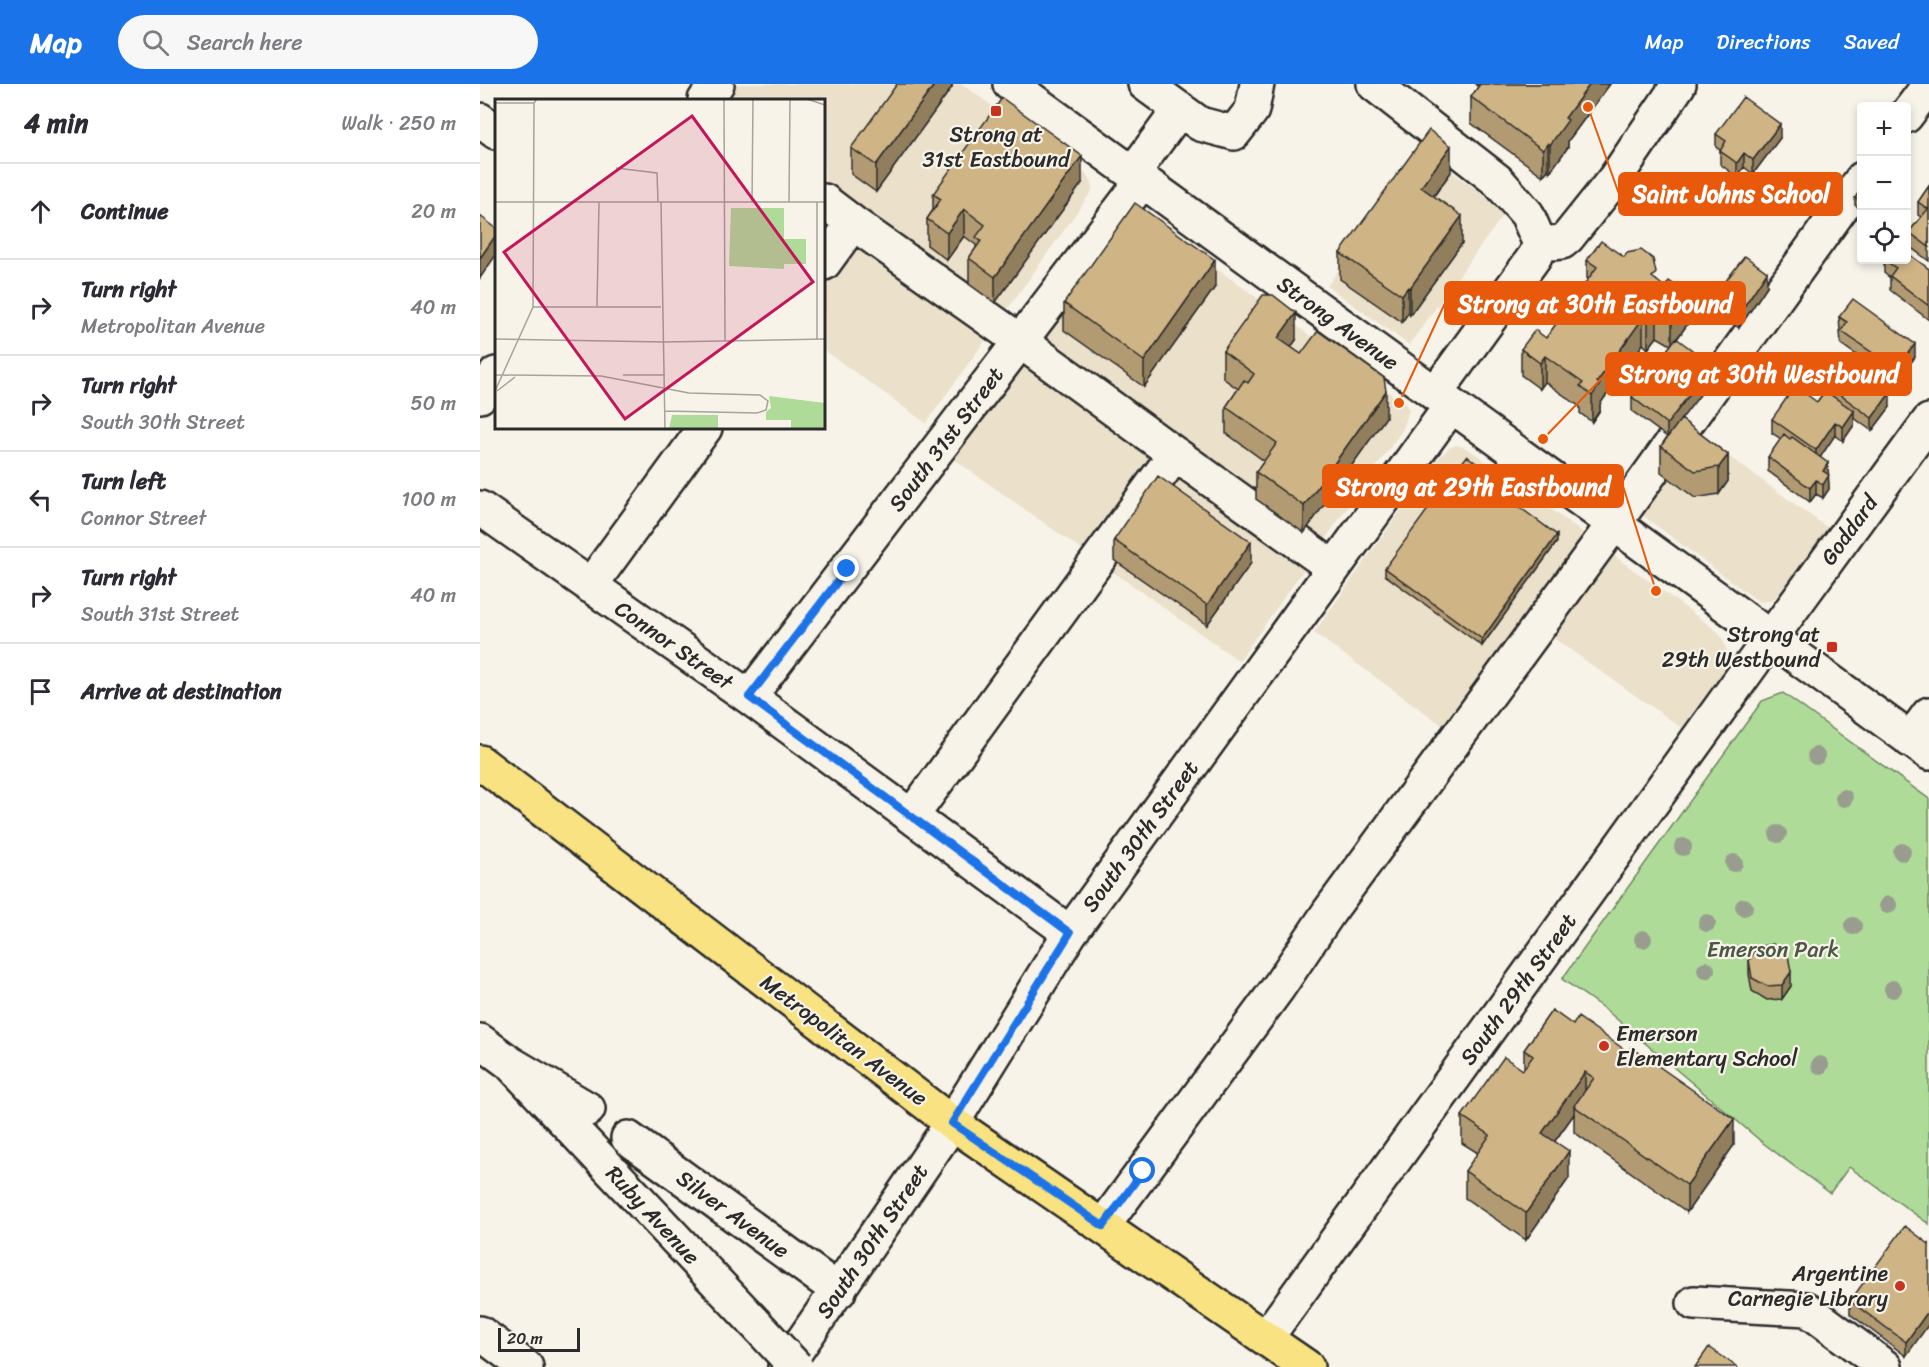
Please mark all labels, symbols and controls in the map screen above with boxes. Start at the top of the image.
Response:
search box [118,15,538,69]
text: Map [30,18,82,67]
text: Search here [187,23,303,62]
text: Map [1645,23,1683,61]
text: Directions [1716,23,1811,61]
text: Saved [1844,23,1899,61]
icon: search [139,26,172,59]
inset map [495,99,825,429]
text: 4 min [24,100,88,146]
map controls [1857,102,1911,264]
button: + [1857,102,1911,156]
marker: Strong at 31st Eastbound [989,104,1003,118]
text: Walk · 250 m [342,106,456,141]
place label: Strong at 31st Eastbound [922,115,1071,179]
button: − [1857,156,1911,210]
callout: Saint Johns School [1619,173,1842,215]
text: Saint Johns School [1631,173,1831,215]
text: Continue [81,192,169,231]
text: 20 m [411,194,456,229]
icon: ahead [24,195,57,228]
button: locate [1857,210,1911,264]
street label: Strong Avenue [1269,265,1407,381]
text: Turn right [81,270,176,309]
callout: Strong at 30th Eastbound [1445,282,1745,324]
text: Strong at 30th Eastbound [1457,283,1735,325]
text: 40 m [410,290,456,325]
icon: right [24,291,57,324]
text: Metropolitan Avenue [81,309,265,344]
callout: Strong at 30th Westbound [1606,353,1911,395]
text: Strong at 30th Westbound [1618,353,1901,395]
street label: South 31st Street [878,357,1014,520]
text: Turn right [81,366,176,405]
text: 50 m [411,386,456,421]
icon: right [24,387,57,420]
text: South 30th Street [81,405,245,440]
text: Turn left [81,462,166,501]
callout: Strong at 29th Eastbound [1323,465,1623,507]
text: Strong at 29th Eastbound [1335,466,1613,508]
text: 100 m [402,482,456,517]
icon: left [24,483,57,516]
street label: Goddard [1810,485,1889,574]
text: Connor Street [81,501,206,536]
route end [833,555,859,581]
text: Turn right [81,558,176,597]
text: 40 m [410,578,456,613]
icon: right [24,579,57,612]
street label: Connor Street [606,590,743,701]
text: South 31st Street [81,597,239,632]
place label: Strong at 29th Westbound [1662,615,1821,679]
marker: Strong at 29th Westbound [1825,640,1839,654]
text: Arrive at destination [81,672,282,711]
icon: arrive [24,675,57,708]
street label: South 30th Street [1071,751,1209,920]
street label: South 29th Street [1449,904,1587,1074]
park label: Emerson Park [1707,930,1839,969]
street label: Metropolitan Avenue [751,964,937,1116]
place label: Emerson Elementary School [1616,1014,1798,1078]
marker: Emerson Elementary School [1597,1039,1611,1053]
street label: South 30th Street [805,1155,939,1327]
street label: Ruby Avenue [596,1156,710,1274]
route start [1129,1157,1155,1183]
street label: Silver Avenue [668,1159,798,1269]
place label: Argentine Carnegie Library [1728,1254,1889,1318]
marker: Argentine Carnegie Library [1893,1279,1907,1293]
text: 20 m [507,1324,543,1353]
scale bar [498,1325,580,1352]

